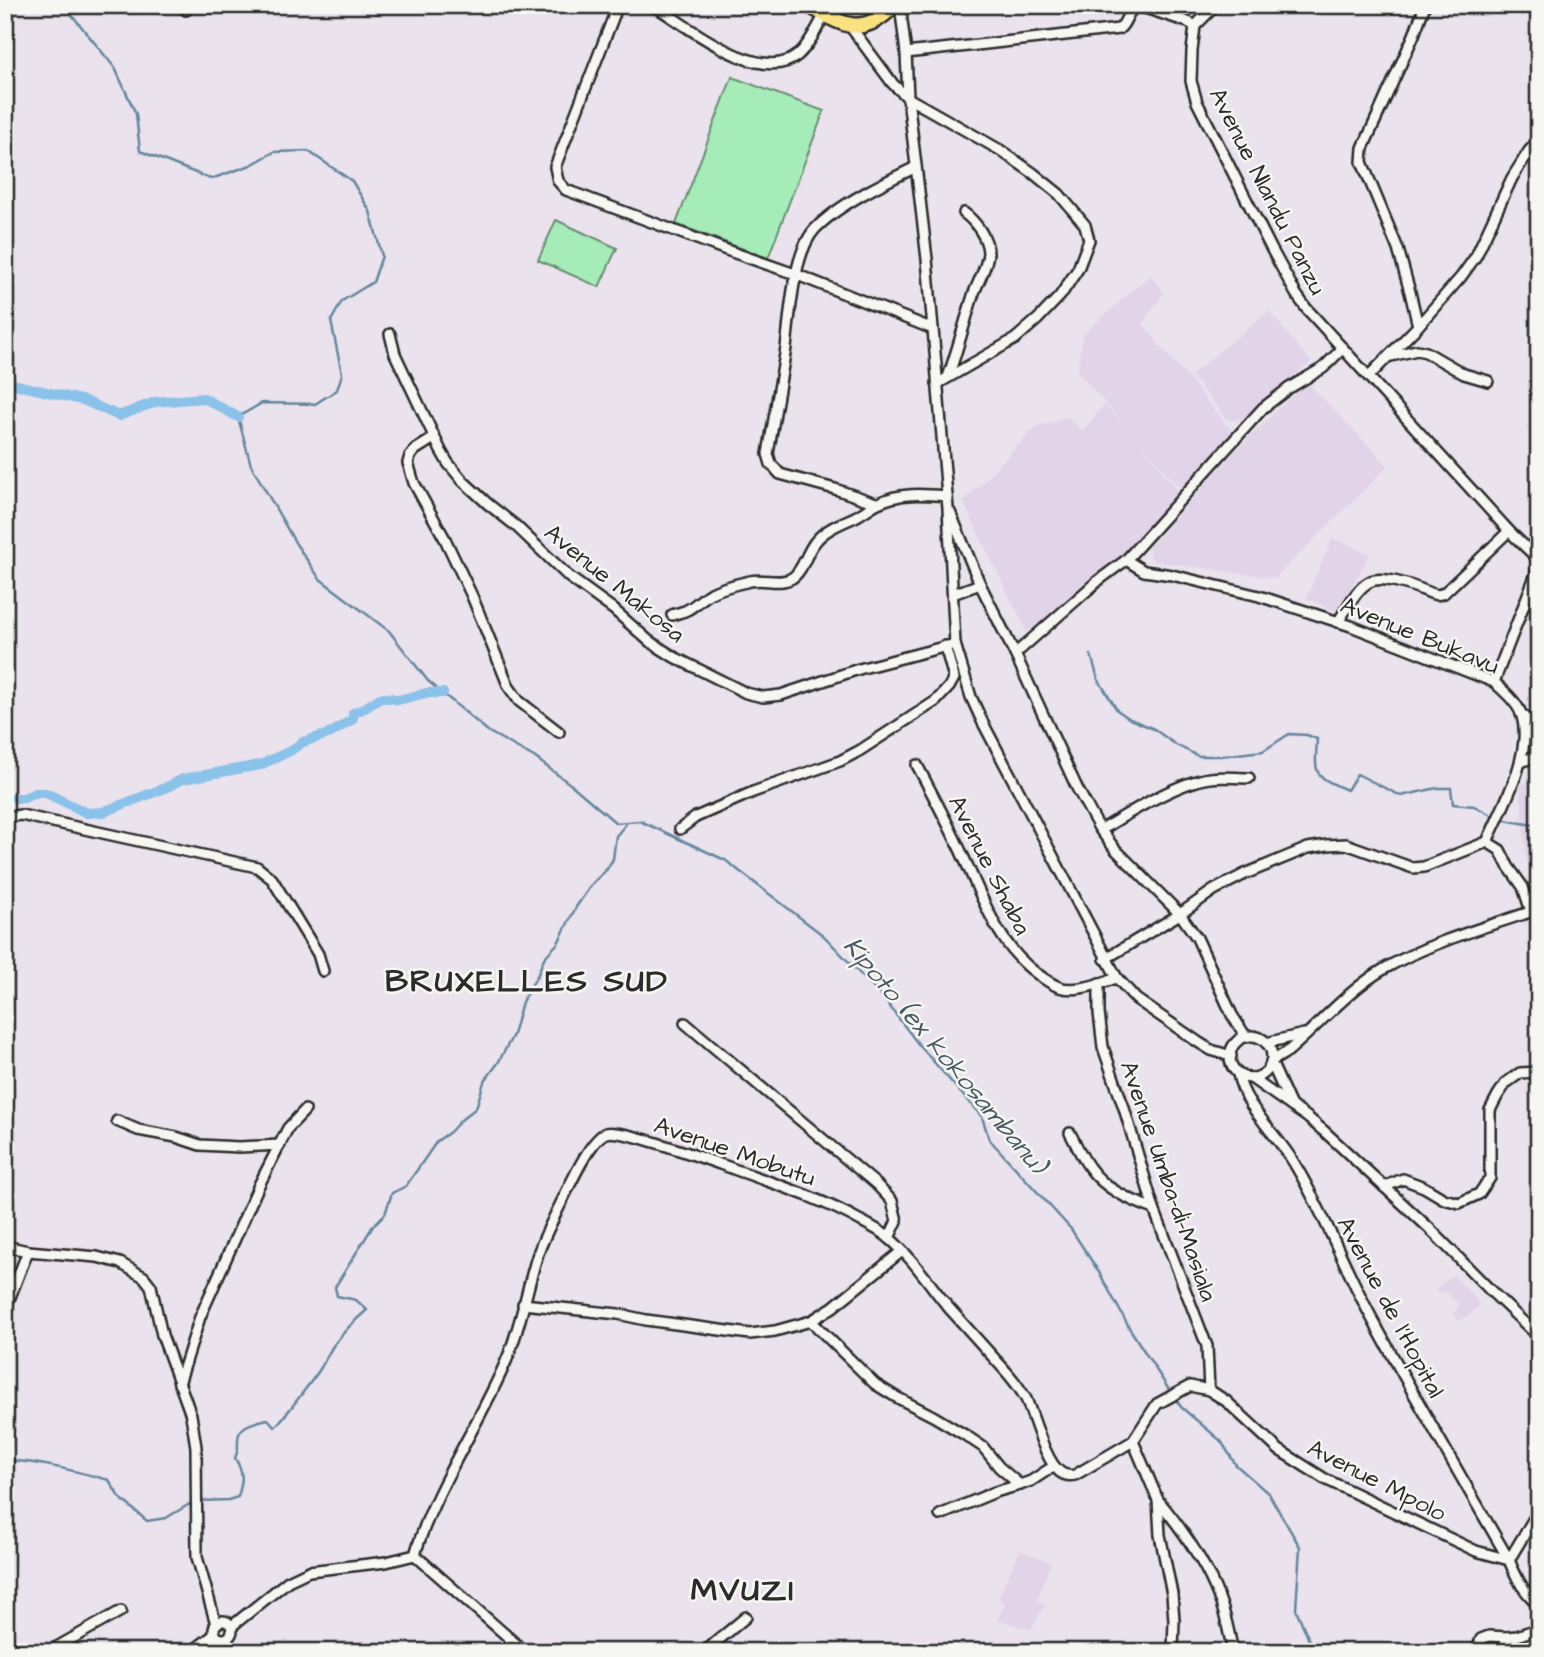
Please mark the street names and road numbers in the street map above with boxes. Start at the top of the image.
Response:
street label: Avenue Nlandu Panzu [1200,82,1334,301]
street label: Avenue Makosa [537,516,692,651]
street label: Avenue Bukavu [1335,589,1504,683]
street label: Avenue Shaba [939,790,1039,941]
street label: Avenue Umba-di-Masiala [1111,1057,1225,1306]
street label: Avenue Mobutu [649,1108,820,1195]
street label: Avenue de l'Hopital [1328,1211,1452,1404]
street label: Avenue Mpolo [1301,1431,1452,1531]

